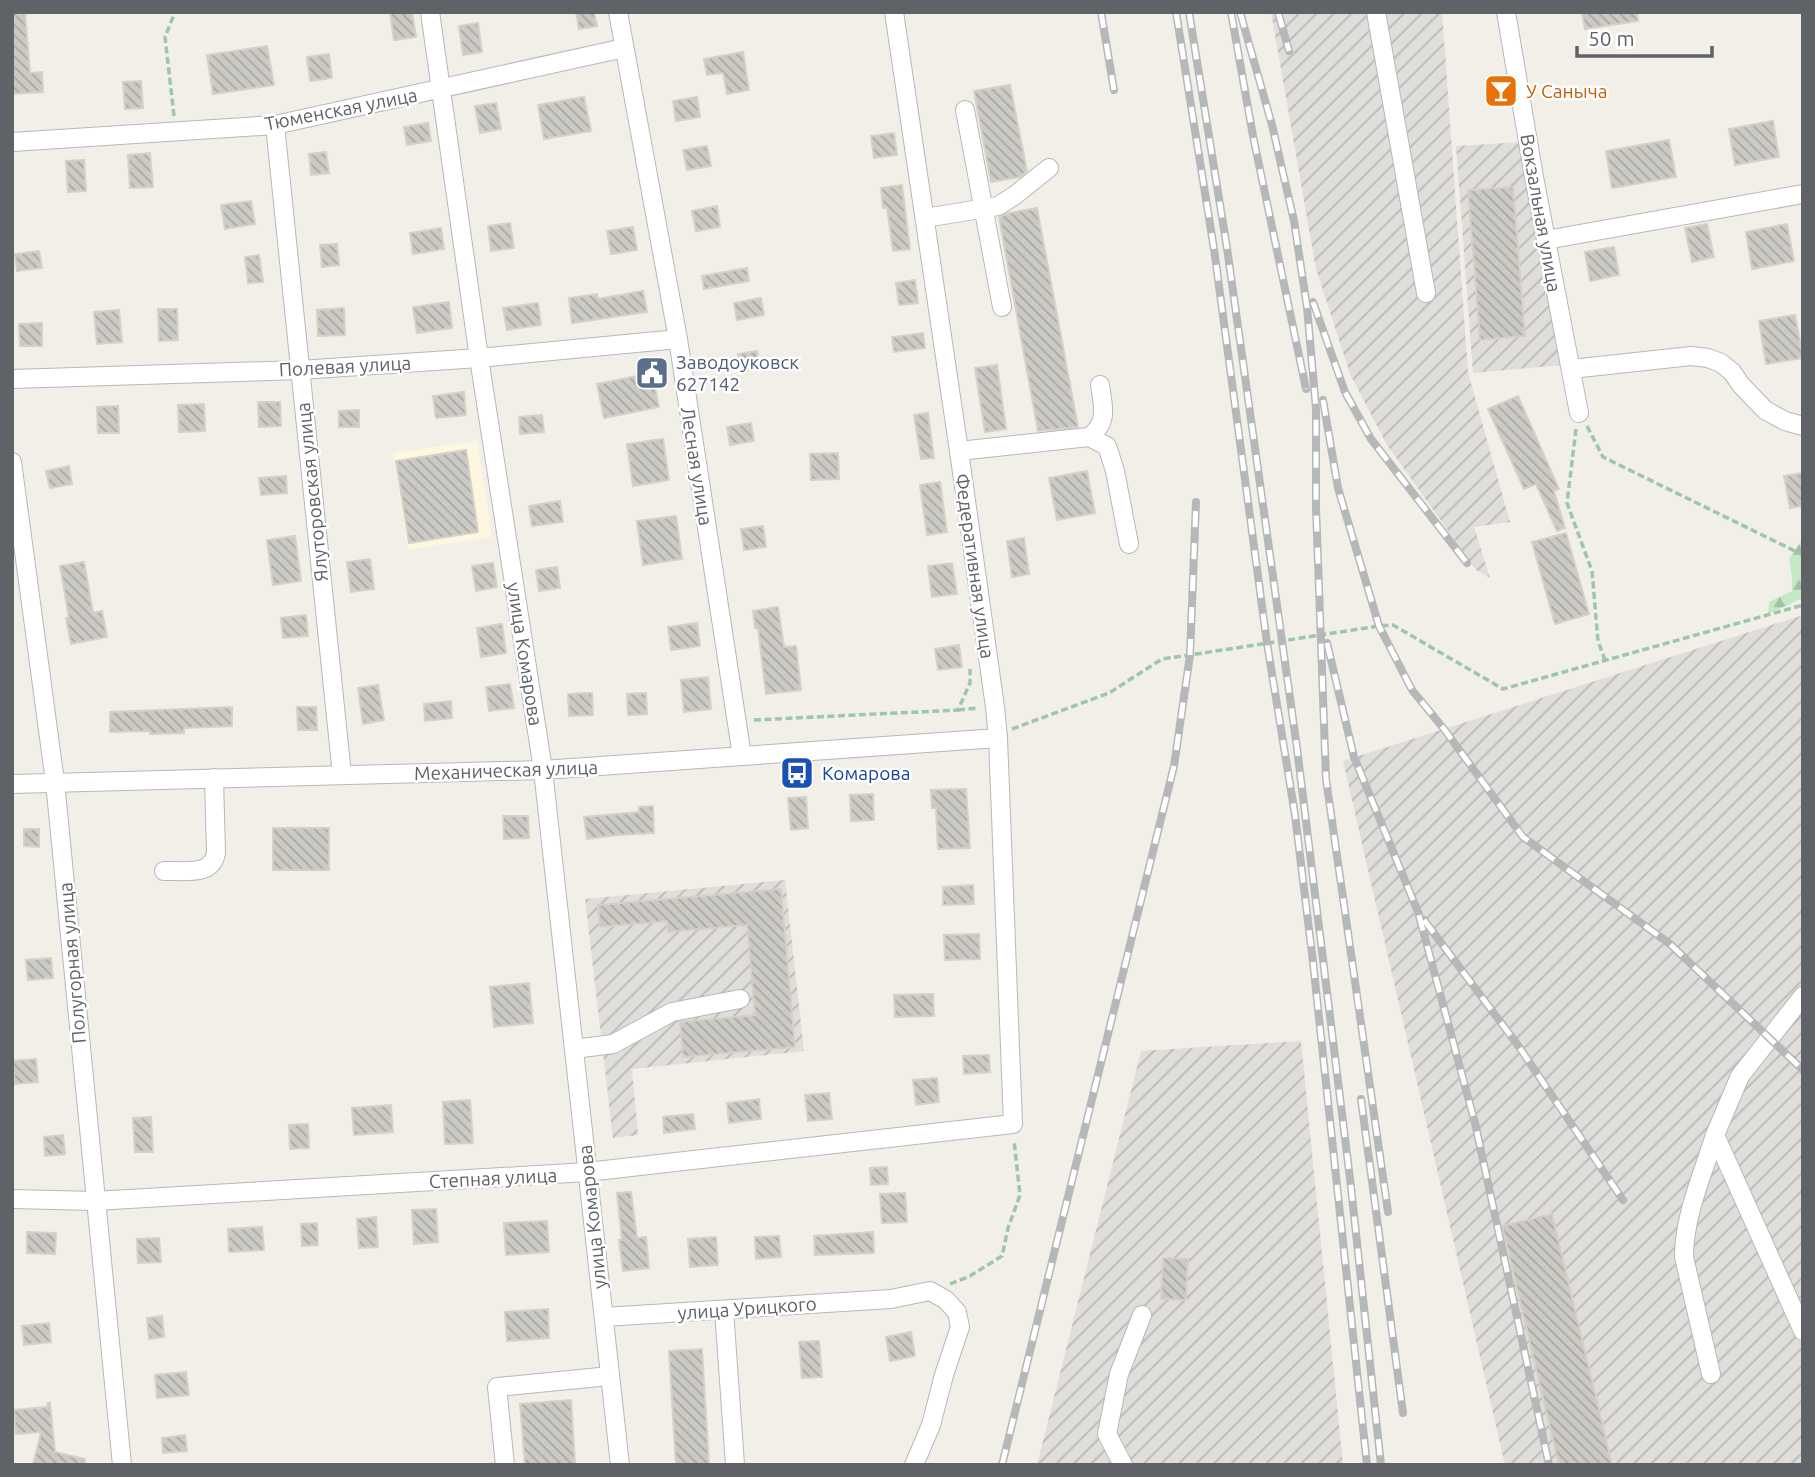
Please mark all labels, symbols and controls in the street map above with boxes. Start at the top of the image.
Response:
scale bar [1577,14,1712,58]
text: 50 m [1588,26,1635,50]
bar icon: У Саныча [1482,72,1520,110]
place label: У Саныча [1526,80,1607,102]
street label: Тюменская улица [263,83,419,135]
street label: Вокзальная улица [1516,132,1566,294]
place label: Заводоуковск 627142 [676,351,799,395]
street label: Полевая улица [278,352,412,380]
public building icon: Заводоуковск 627142 [633,354,671,392]
street label: Ялуторовская улица [292,401,332,583]
street label: Лесная улица [677,405,717,527]
street label: Федеративная улица [951,472,999,660]
street label: улица Комарова [503,581,547,727]
bus stop icon: Комарова [778,754,816,792]
street label: Механическая улица [414,756,598,784]
place label: Комарова [822,762,911,784]
street label: Полугорная улица [54,881,90,1045]
street label: улица Комарова [573,1144,611,1290]
street label: Степная улица [428,1164,558,1192]
street label: улица Урицкого [677,1292,817,1324]

